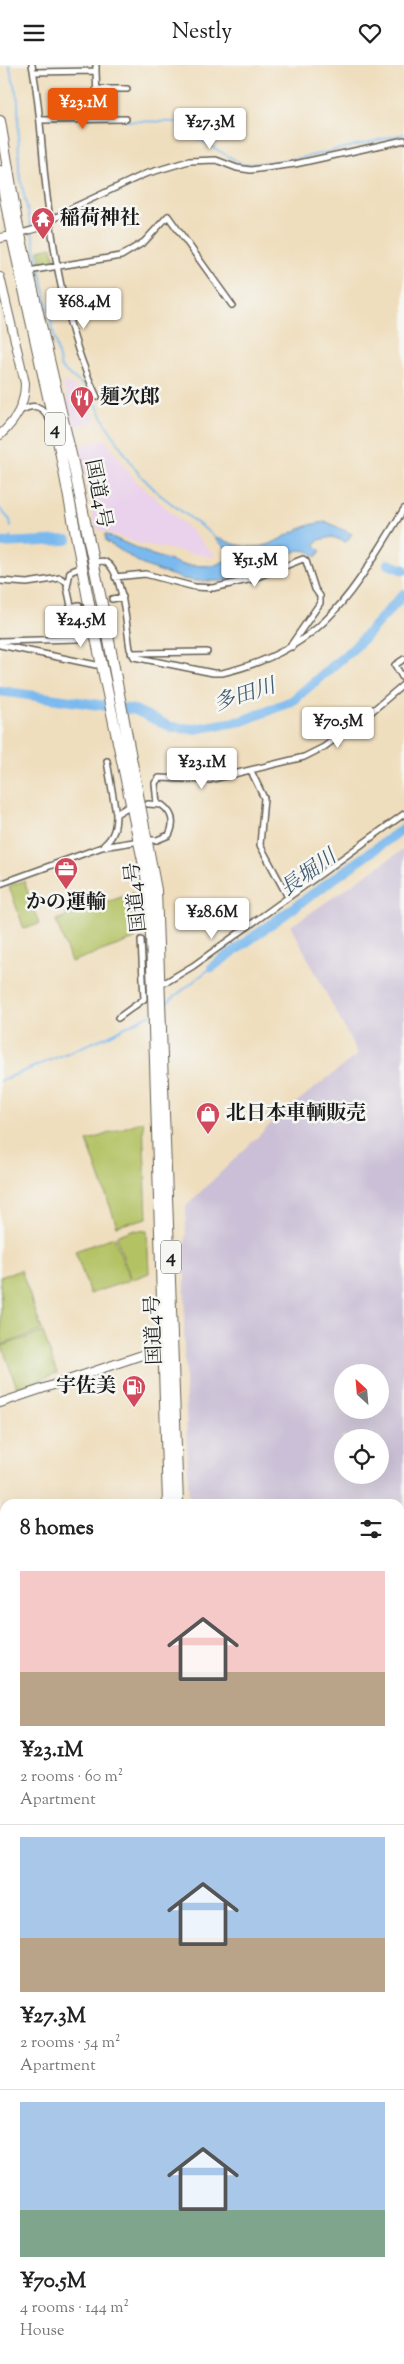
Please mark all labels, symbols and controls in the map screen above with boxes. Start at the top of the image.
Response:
text: Nestly [172,17,232,49]
icon: menu [20,19,48,47]
icon: heart [356,19,384,47]
pin: ¥23.1M [42,87,124,130]
text: ¥23.1M [59,92,107,115]
pin: ¥27.3M [169,107,251,150]
text: ¥27.3M [185,112,235,135]
place label: 稲荷神社 [60,205,140,234]
temple icon: 稲荷神社 [30,206,56,240]
pin: ¥68.4M [43,287,125,330]
text: ¥68.4M [57,292,111,315]
place label: 麺次郎 [100,384,160,413]
restaurant icon: 麺次郎 [69,385,95,419]
road number: 4 [45,413,65,445]
street label: 国道4号 [76,457,118,531]
pin: ¥51.5M [214,545,296,588]
text: ¥51.5M [232,550,278,573]
pin: ¥24.5M [40,605,122,648]
text: ¥24.5M [56,610,106,633]
water label: 多田川 [210,671,281,720]
pin: ¥70.5M [297,707,379,749]
text: ¥70.5M [313,711,363,734]
pin: ¥23.1M [161,747,243,790]
text: ¥23.1M [178,752,226,775]
water label: 長堀川 [275,842,345,905]
office icon: かの運輸 [53,856,79,890]
street label: 国道4号 [119,861,155,933]
place label: かの運輸 [26,889,106,918]
pin: ¥28.6M [171,897,253,940]
text: ¥28.6M [186,902,238,925]
place label: 北日本車輌販売 [226,1100,366,1129]
shop icon: 北日本車輌販売 [195,1101,221,1135]
road number: 4 [161,1241,181,1273]
street label: 国道4号 [139,1294,171,1366]
north arrow [334,1364,389,1419]
map controls [334,1364,389,1484]
place label: 宇佐美 [56,1373,116,1402]
fuel station icon: 宇佐美 [121,1374,147,1408]
button: locate [334,1429,389,1484]
text: 8 homes [20,1514,94,1544]
icon: filters [357,1515,385,1543]
icon: home [158,1604,248,1694]
text: ¥23.1M [20,1736,83,1766]
text: 2 rooms · 60 m² [20,1766,123,1789]
text: Apartment [20,1789,96,1812]
icon: home [158,1869,248,1959]
text: ¥27.3M [20,2002,86,2032]
text: 2 rooms · 54 m² [20,2032,120,2055]
text: Apartment [20,2055,96,2078]
icon: home [158,2134,248,2224]
text: ¥70.5M [20,2267,86,2297]
text: 4 rooms · 144 m² [20,2297,129,2320]
text: House [20,2320,64,2343]

